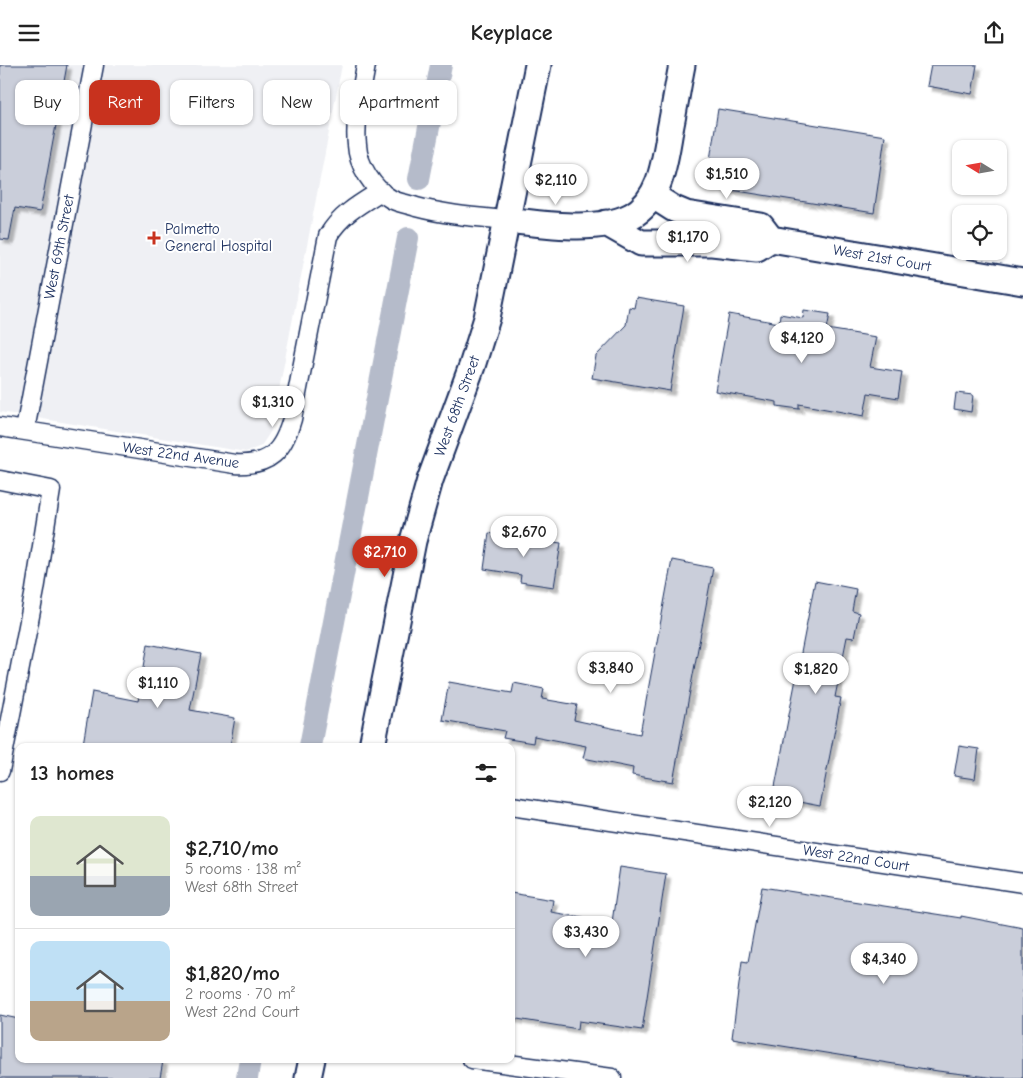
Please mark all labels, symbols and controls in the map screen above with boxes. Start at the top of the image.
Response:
icon: menu [15,19,43,47]
icon: share [980,19,1008,47]
text: Keyplace [470,20,553,46]
chip: Buy [15,80,79,125]
chip: Rent [89,80,160,125]
chip: Filters [170,80,253,125]
chip: New [263,80,330,125]
chip: Apartment [340,80,457,125]
north arrow [952,140,1008,195]
map controls [952,140,1007,260]
pin: $1,510 [686,157,768,200]
pin: $2,110 [515,163,597,206]
text: $1,510 [706,165,748,183]
text: $2,110 [535,171,577,189]
street label: West 69th Street [40,193,78,301]
button: locate [952,205,1007,260]
place label: Palmetto General Hospital [165,220,272,255]
pin: $1,170 [647,221,729,263]
text: $1,170 [667,228,709,246]
marker: Palmetto General Hospital [147,231,161,245]
street label: West 21st Court [831,241,933,276]
pin: $4,120 [761,321,843,364]
text: $4,120 [780,329,824,347]
street label: West 68th Street [430,353,484,459]
pin: $1,310 [232,385,314,428]
text: $1,310 [252,393,294,411]
street label: West 22nd Avenue [121,438,241,472]
pin: $2,670 [483,515,565,558]
text: $2,670 [501,523,547,541]
pin: $2,710 [344,535,426,578]
text: $2,710 [363,543,407,561]
pin: $3,840 [570,651,652,694]
pin: $1,820 [775,653,857,695]
text: $3,840 [588,659,634,677]
text: $1,820 [794,660,838,678]
pin: $1,110 [117,667,199,709]
text: $1,110 [138,674,178,692]
icon: filters [472,759,500,787]
text: 13 homes [30,761,114,785]
pin: $2,120 [729,785,811,828]
text: $2,120 [748,793,792,811]
icon: home [70,836,130,896]
text: $2,710/mo [185,836,279,860]
street label: West 22nd Court [802,841,911,875]
text: 5 rooms · 138 m² [185,860,301,878]
text: West 68th Street [185,878,298,896]
pin: $3,430 [545,915,627,958]
text: $3,430 [563,923,609,941]
pin: $4,340 [843,943,925,985]
text: $4,340 [862,950,906,968]
icon: home [70,961,130,1021]
text: $1,820/mo [185,961,280,985]
text: 2 rooms · 70 m² [185,985,295,1003]
text: West 22nd Court [185,1003,299,1021]

